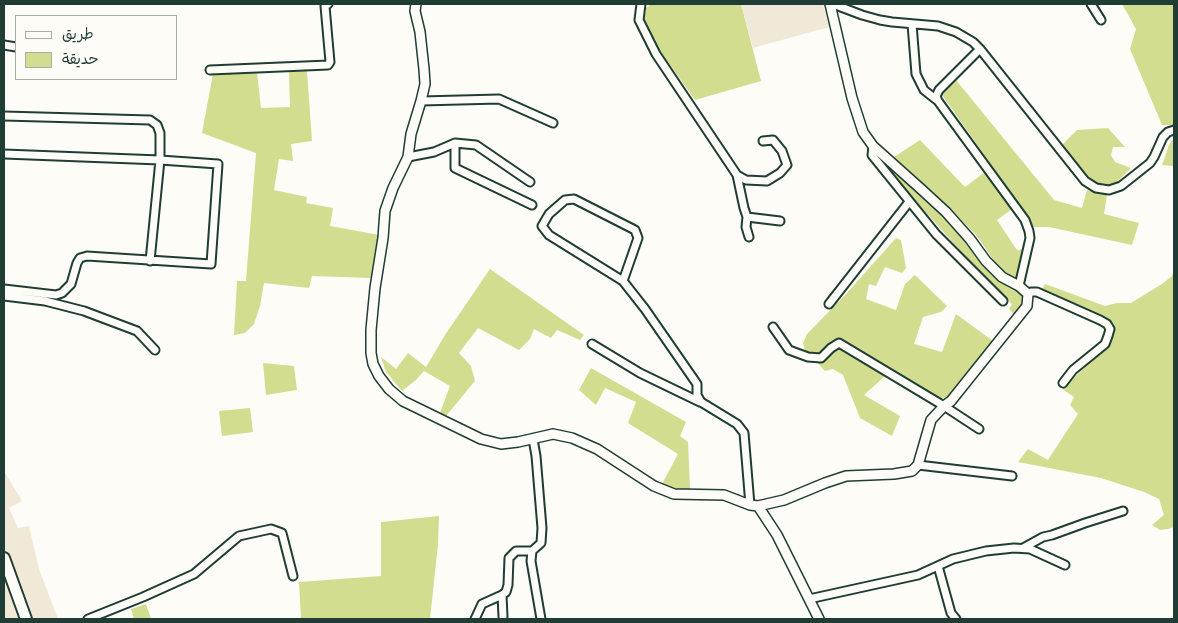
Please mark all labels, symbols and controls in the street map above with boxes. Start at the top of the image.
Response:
legend [15,15,178,80]
text: طريق [62,25,94,44]
text: حديقة [62,50,99,69]

